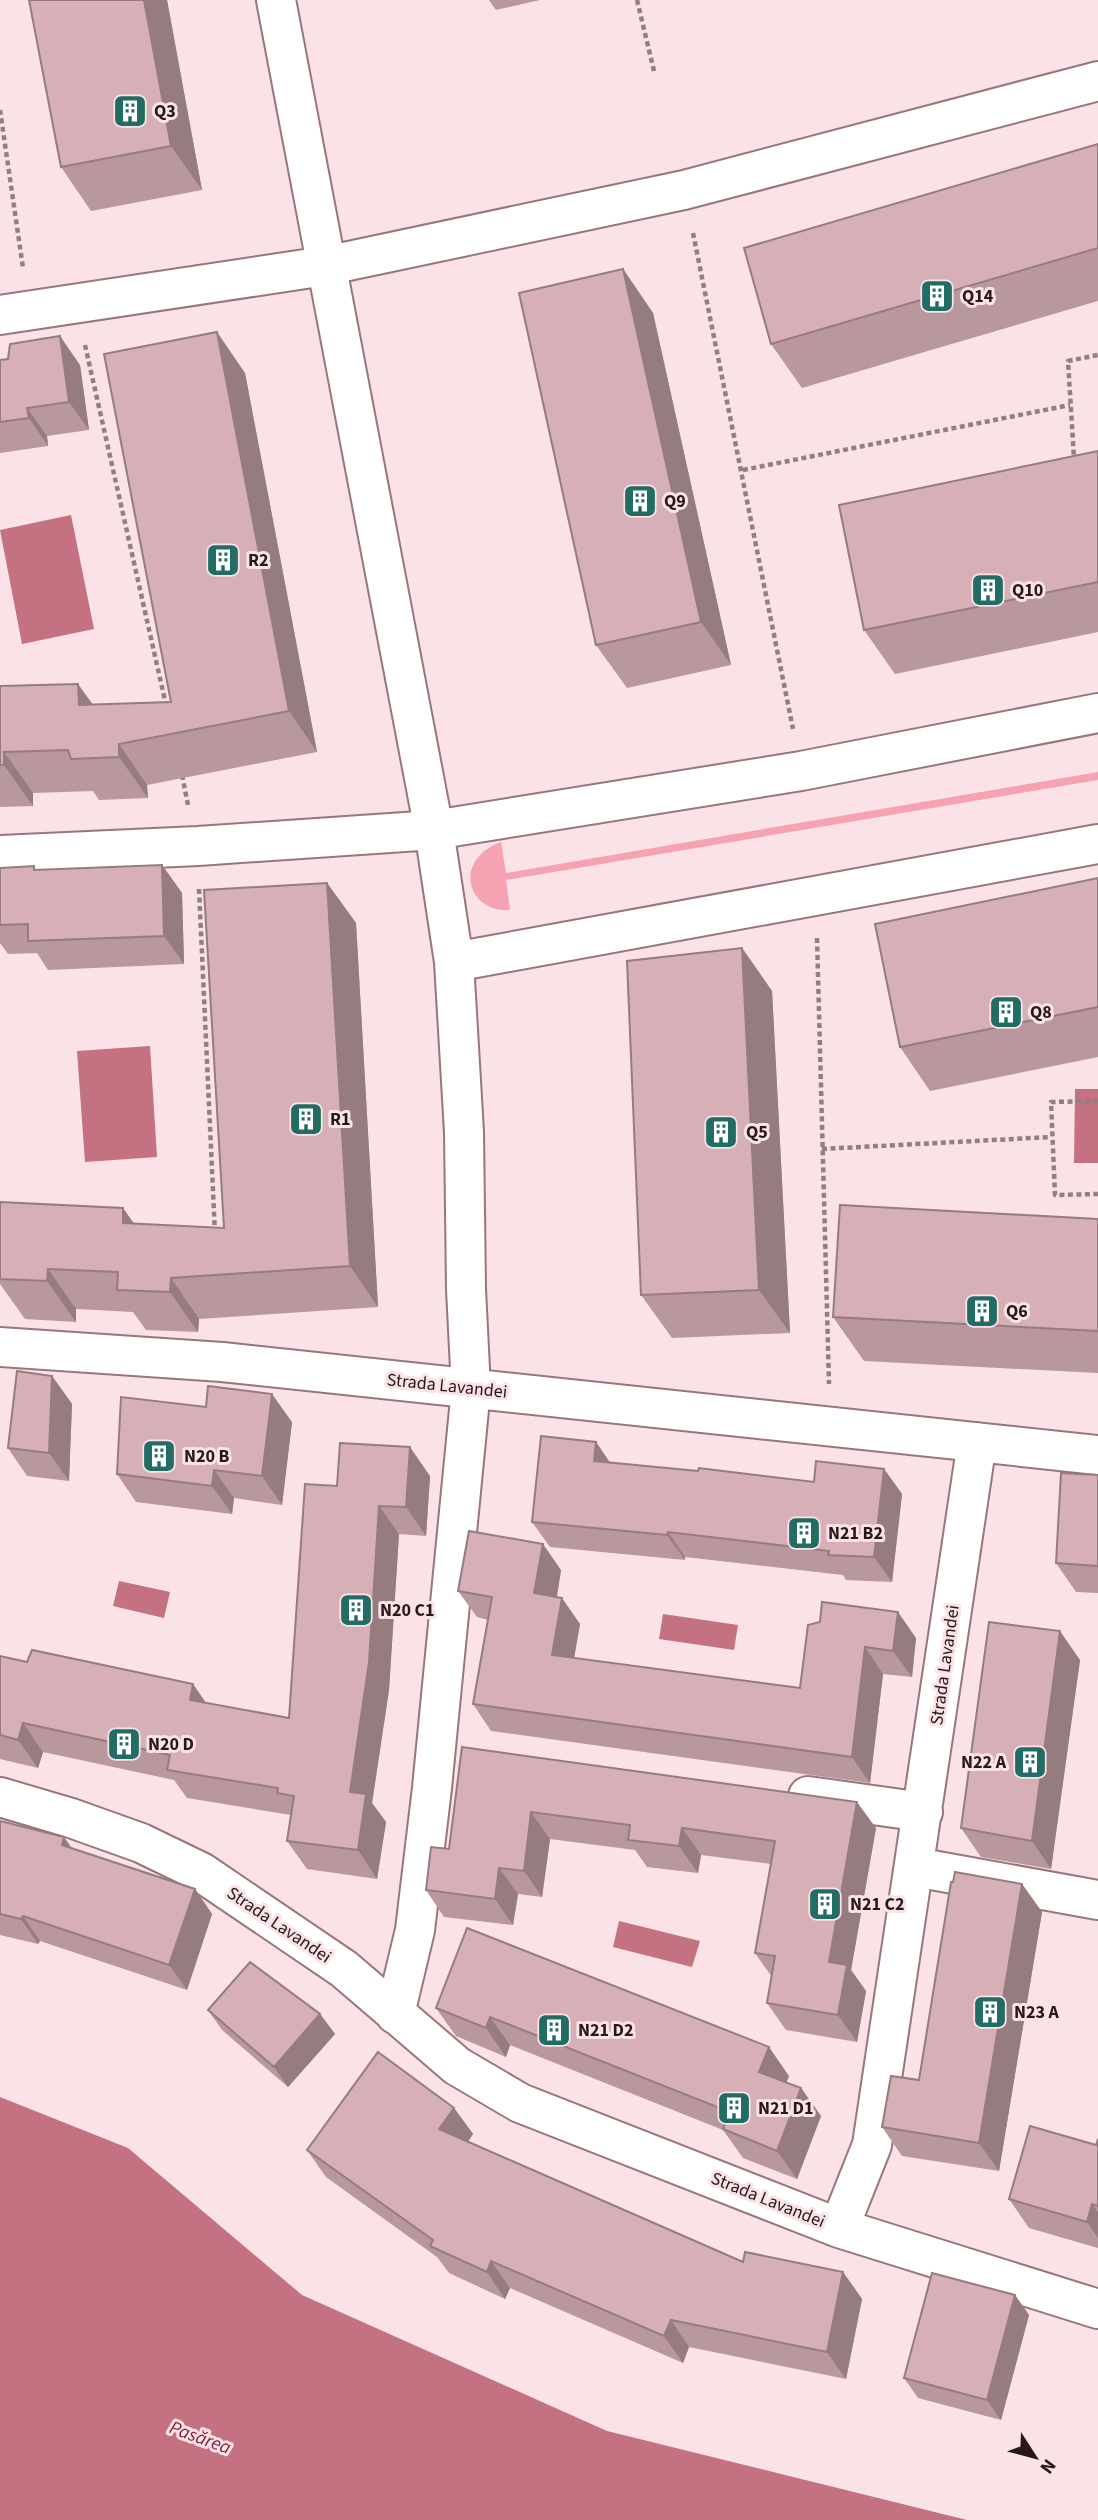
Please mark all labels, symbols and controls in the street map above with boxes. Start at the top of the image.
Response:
building icon: Q3 [111,92,149,130]
place label: Q3 [154,99,176,124]
building icon: Q14 [918,277,956,315]
place label: Q14 [962,284,994,309]
building icon: Q9 [621,482,659,520]
place label: Q9 [664,489,686,514]
building icon: R2 [204,541,242,579]
place label: R2 [248,548,269,573]
building icon: Q10 [969,571,1007,609]
place label: Q10 [1012,578,1043,603]
building icon: Q8 [987,993,1025,1031]
place label: Q8 [1030,1000,1052,1025]
building icon: R1 [287,1100,325,1138]
place label: R1 [330,1107,351,1132]
building icon: Q5 [702,1113,740,1151]
place label: Q5 [746,1120,768,1145]
building icon: Q6 [963,1292,1001,1330]
place label: Q6 [1006,1299,1028,1324]
street label: Strada Lavandei [386,1367,508,1405]
building icon: N20 B [140,1437,178,1475]
place label: N20 B [184,1444,230,1469]
building icon: N21 B2 [785,1514,823,1552]
place label: N21 B2 [828,1521,883,1546]
building icon: N20 C1 [337,1591,375,1629]
place label: N20 C1 [380,1598,435,1623]
street label: Strada Lavandei [924,1603,966,1727]
building icon: N20 D [105,1725,143,1763]
place label: N20 D [148,1732,194,1757]
building icon: N22 A [1011,1743,1049,1781]
place label: N22 A [961,1750,1007,1775]
street label: Strada Lavandei [222,1881,336,1969]
building icon: N21 C2 [806,1885,844,1923]
place label: N21 C2 [850,1892,905,1917]
building icon: N23 A [971,1993,1009,2031]
place label: N23 A [1014,2000,1060,2025]
building icon: N21 D2 [535,2011,573,2049]
place label: N21 D2 [578,2018,634,2043]
building icon: N21 D1 [715,2089,753,2127]
place label: N21 D1 [758,2096,814,2121]
street label: Strada Lavandei [707,2166,829,2234]
water label: Pasărea [165,2414,235,2462]
north arrow [1000,2422,1070,2492]
text: N [1033,2453,1062,2479]

